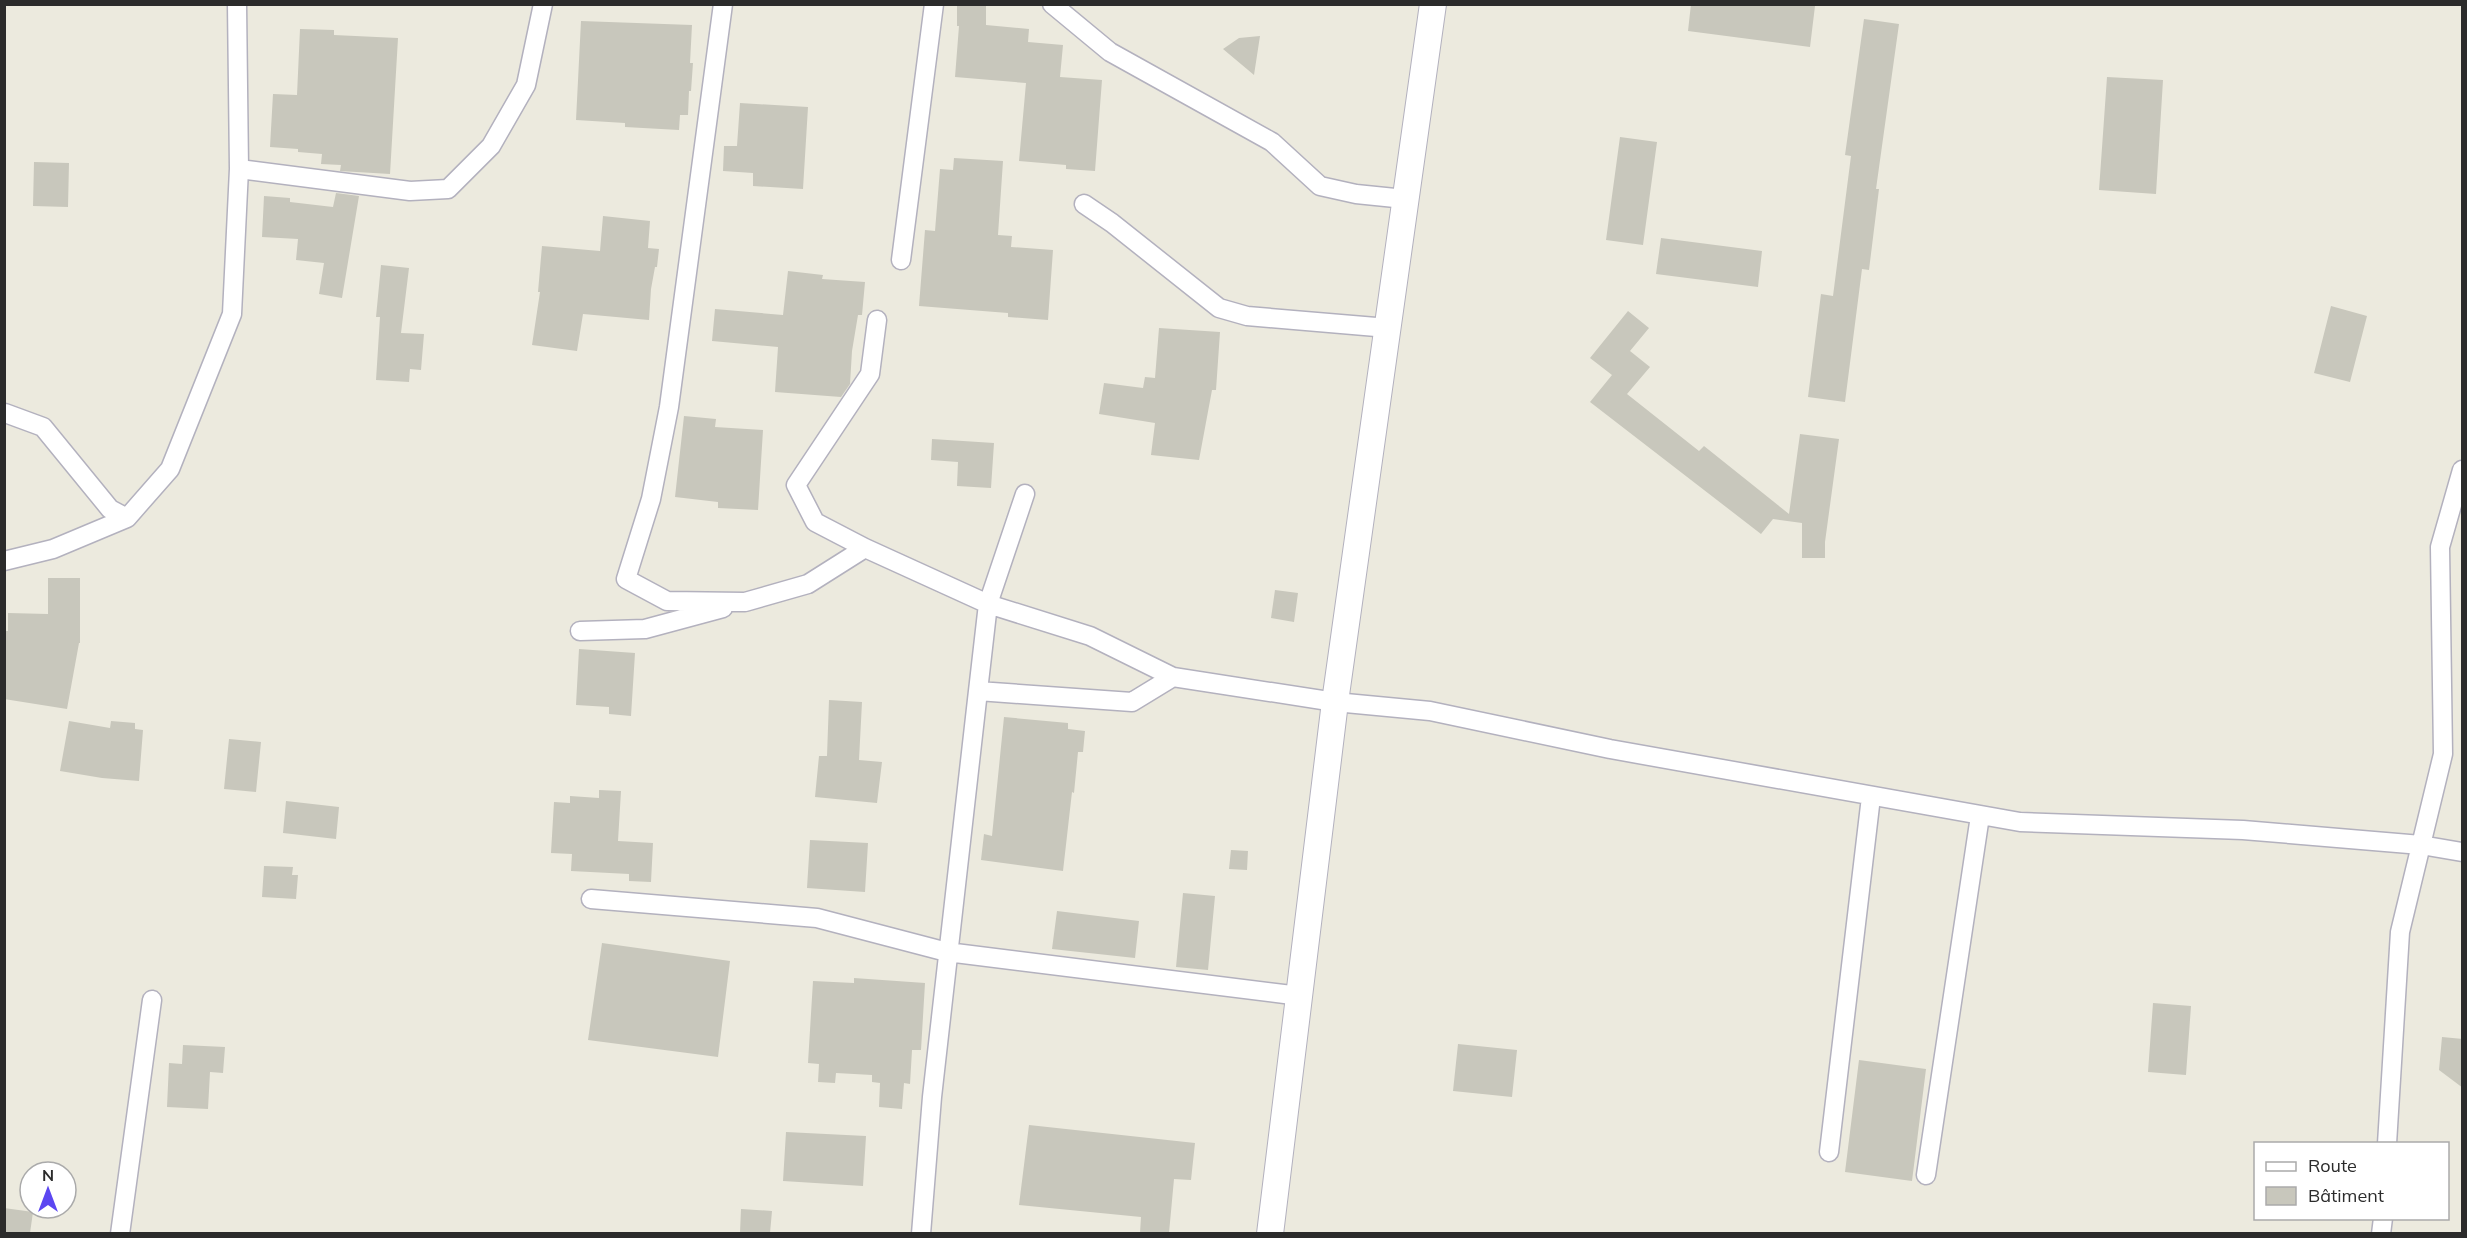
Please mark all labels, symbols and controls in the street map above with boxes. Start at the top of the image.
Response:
legend [2254,1142,2449,1220]
text: Route [2308,1154,2357,1177]
north arrow [18,1160,78,1220]
text: N [42,1165,54,1185]
text: Bâtiment [2308,1184,2384,1207]

